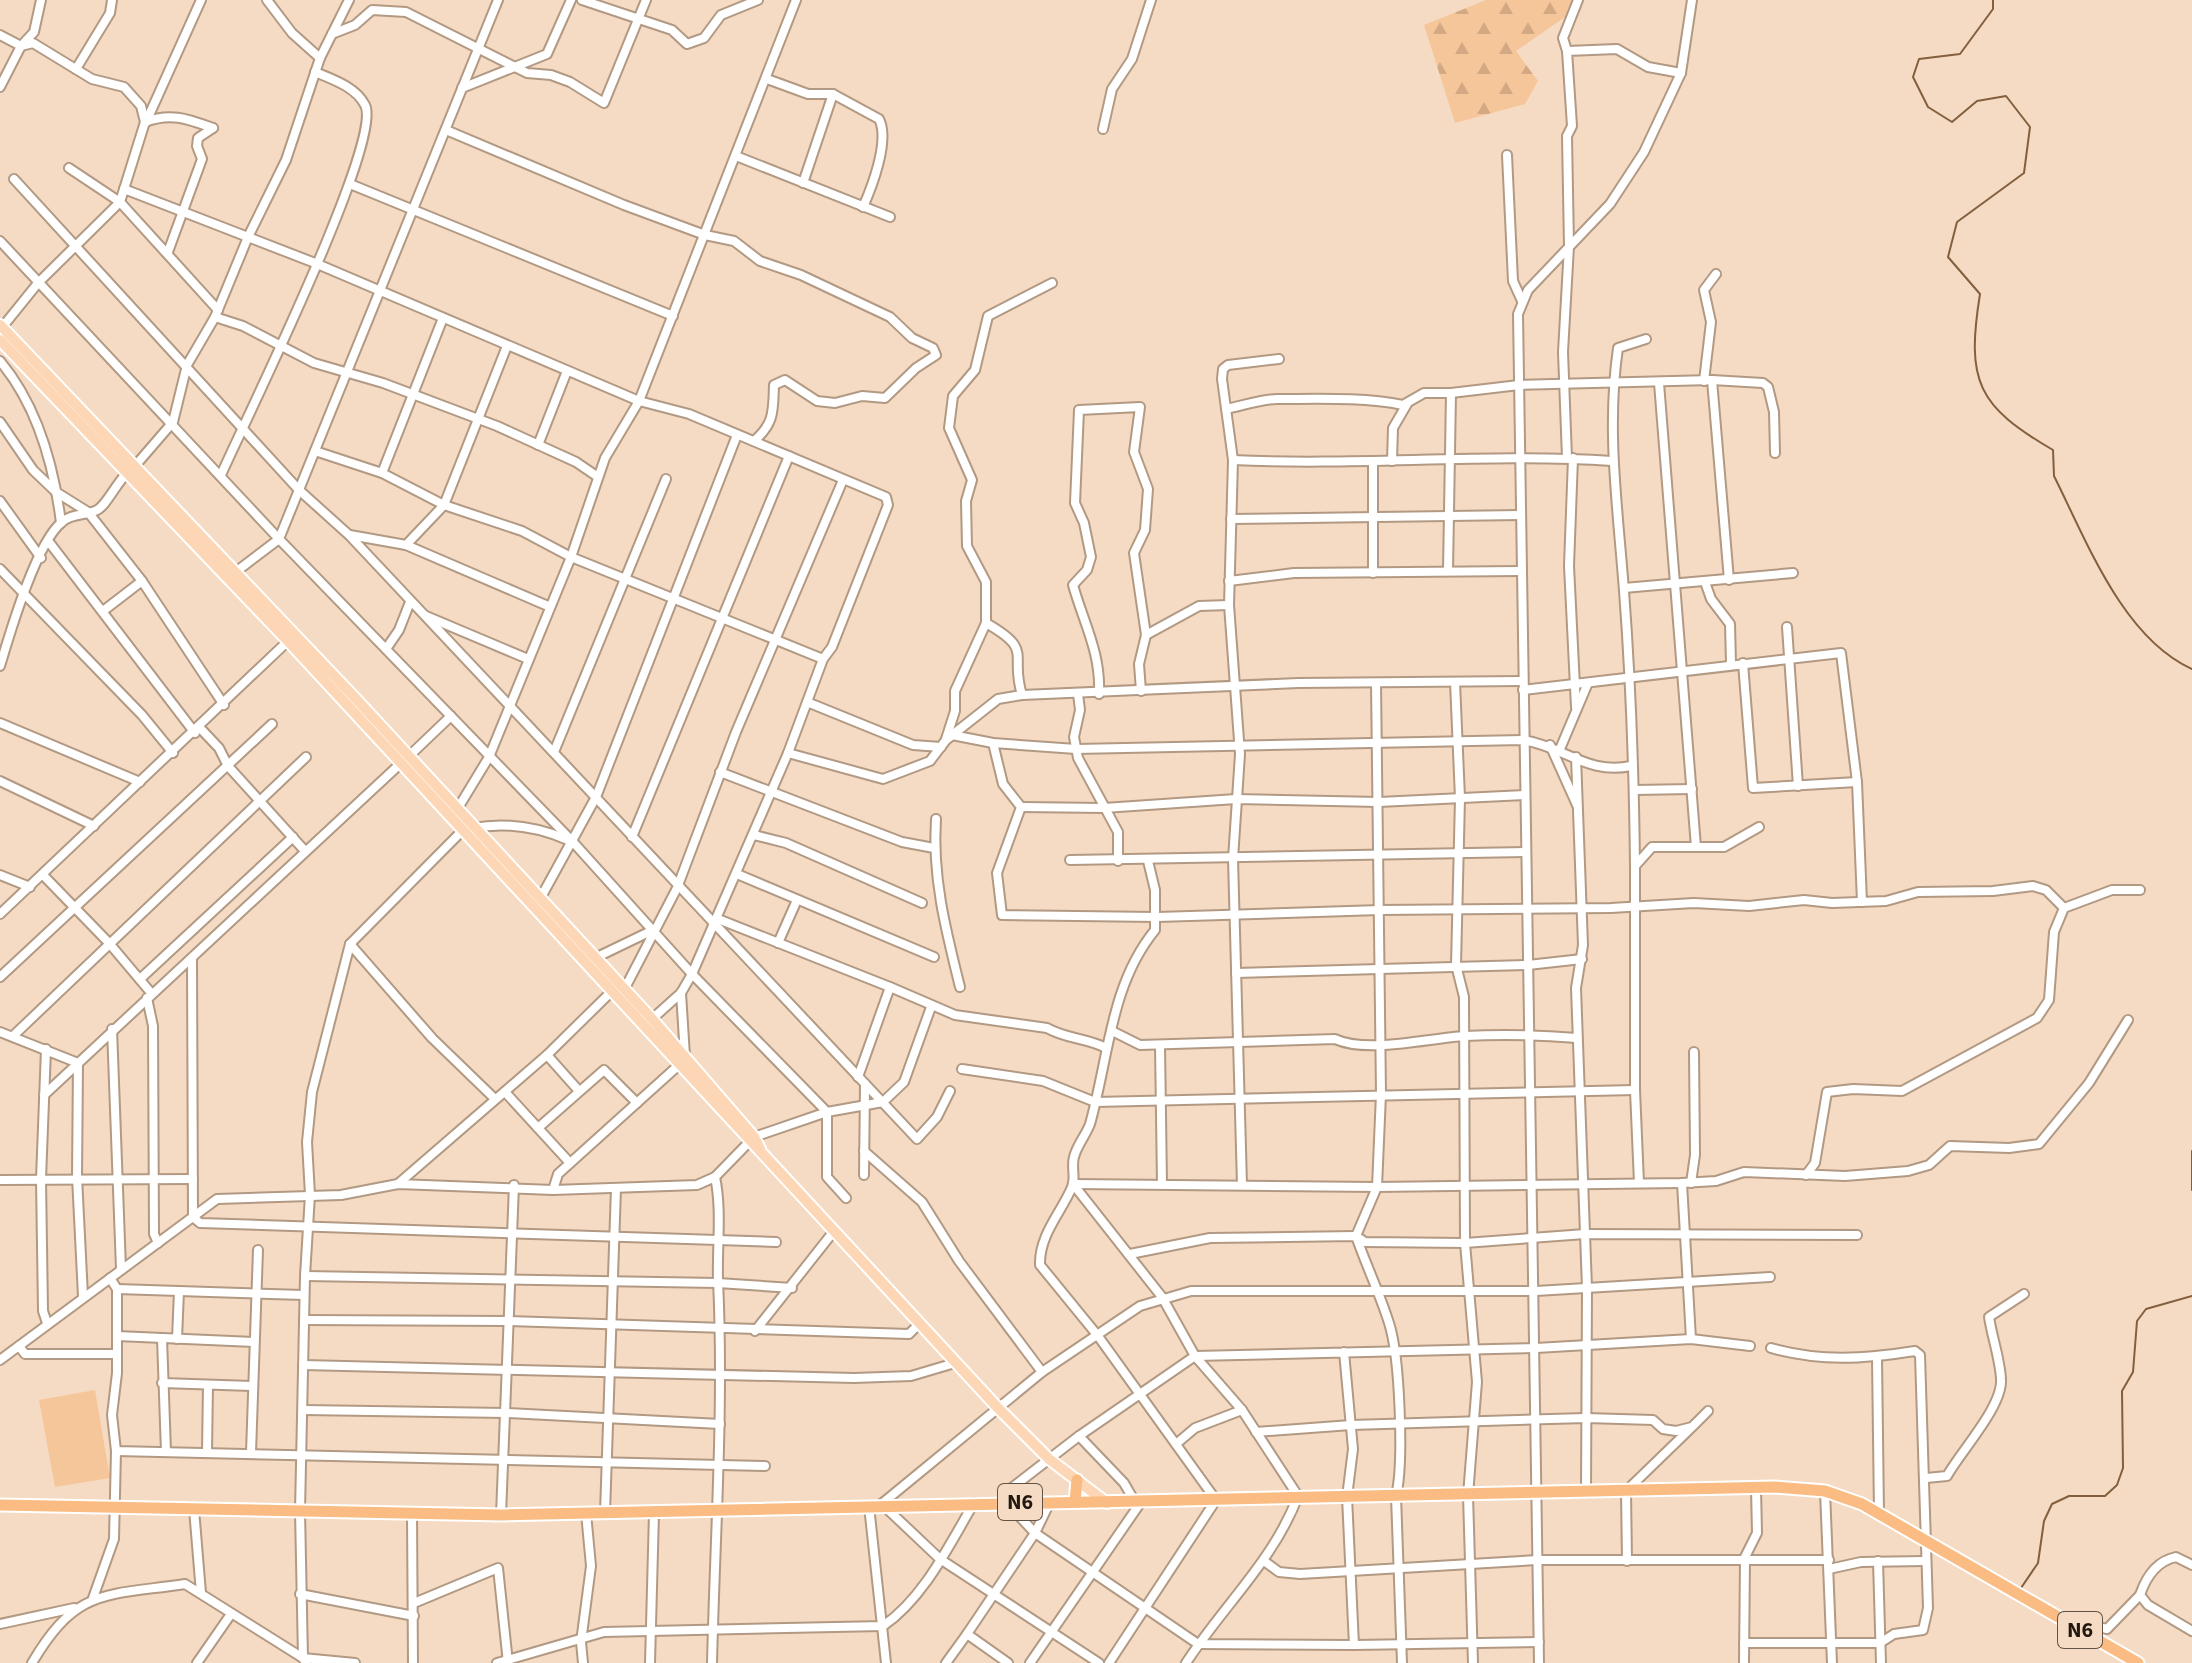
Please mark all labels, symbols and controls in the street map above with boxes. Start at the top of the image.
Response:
road number: N6 [998,1484,1042,1520]
road number: N6 [2058,1612,2102,1648]

